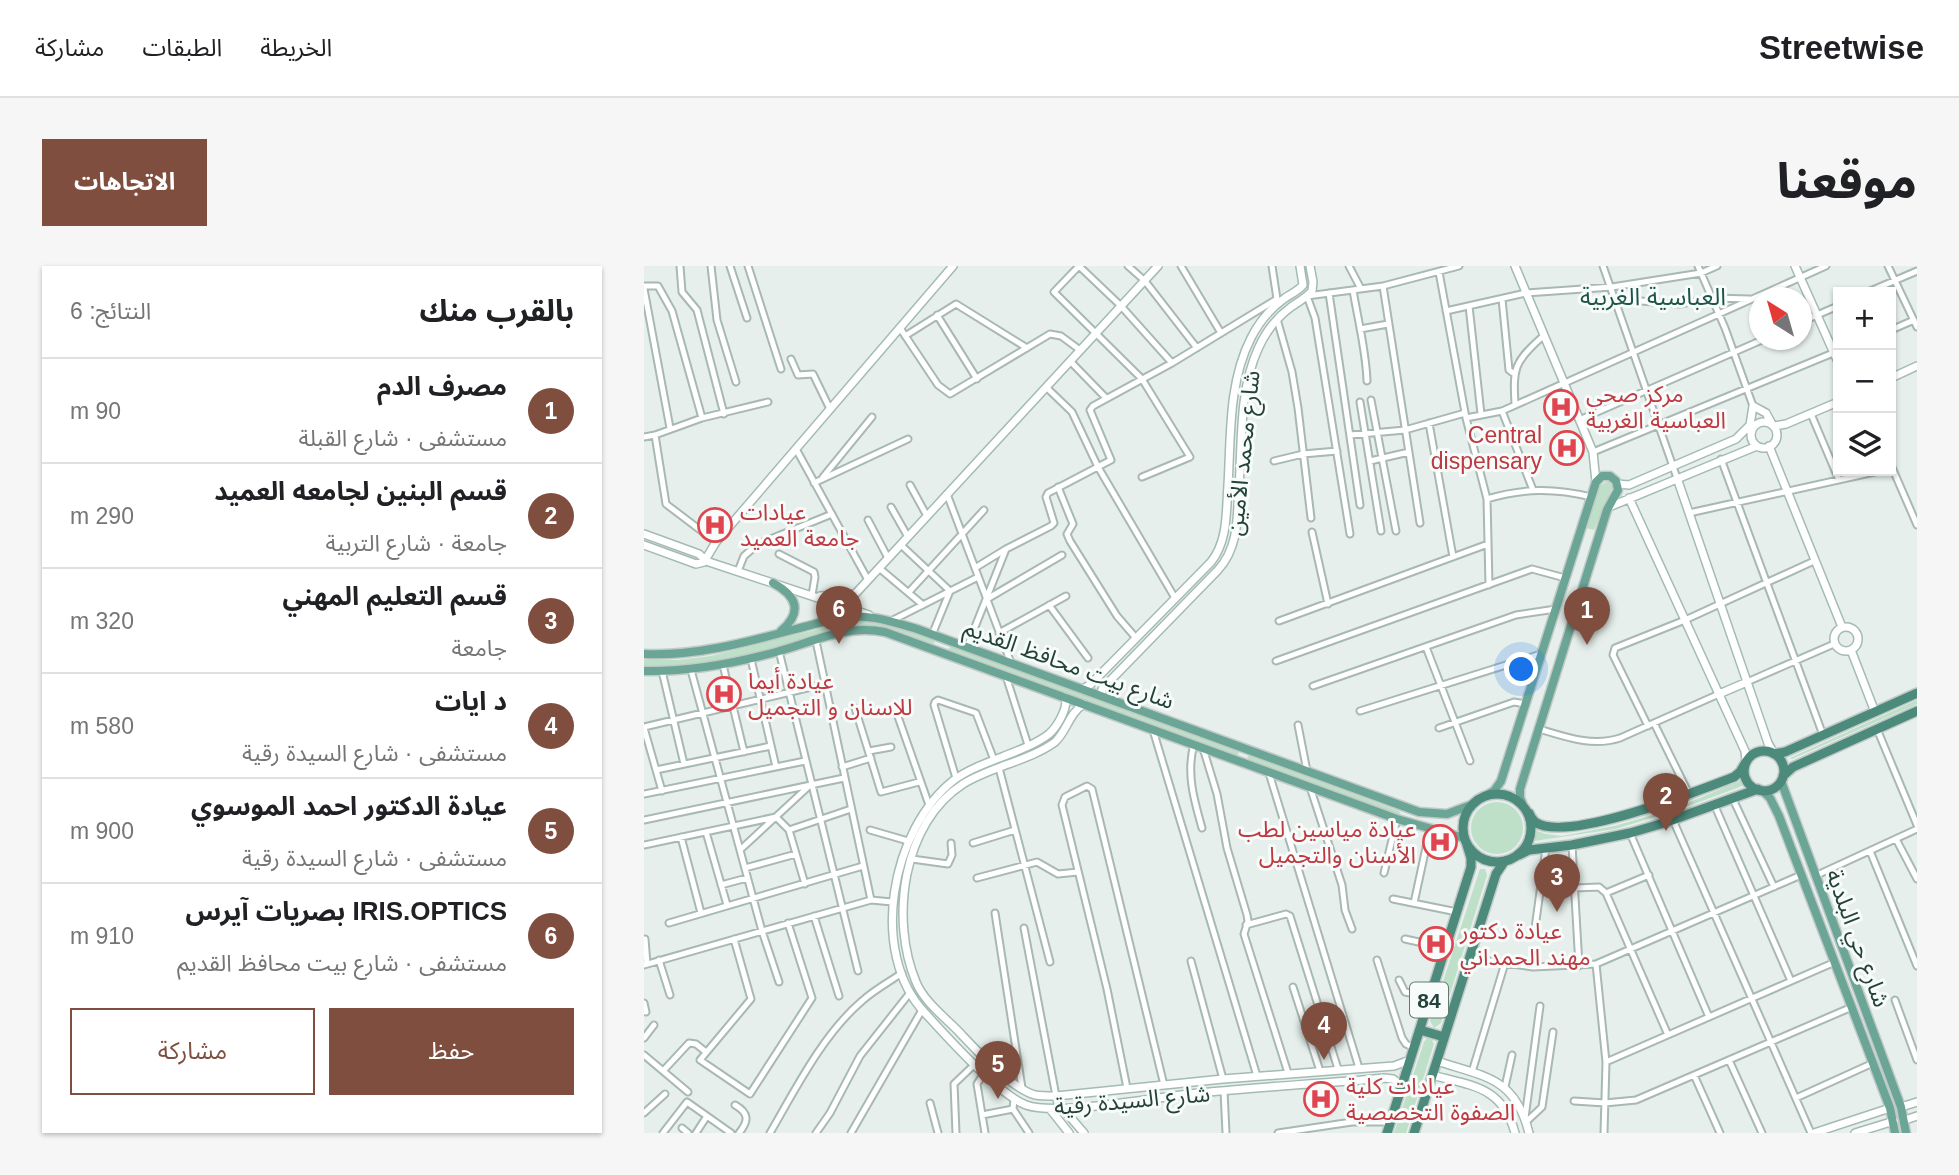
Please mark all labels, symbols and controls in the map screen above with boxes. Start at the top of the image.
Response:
text: Streetwise [1759,29,1924,66]
text: مشاركة [35,34,104,61]
text: الطبقات [142,34,222,61]
text: الخريطة [260,34,332,61]
button: الاتجاهات [42,139,207,226]
text: موقعنا [1777,154,1917,208]
district label: العباسية الغربية [1580,283,1726,311]
north arrow [1749,287,1812,350]
map controls [1833,287,1896,476]
button: + [1833,287,1896,350]
text: بالقرب منك [419,294,574,327]
text: النتائج: 6 [70,298,151,324]
button: − [1833,350,1896,413]
street label: شارع محمد الأمين [1221,369,1269,537]
text: مصرف الدم [377,371,507,401]
place label: مركز صحي العباسية الغربية [1586,381,1726,434]
hospital icon: مركز صحي العباسية الغربية [1542,388,1580,426]
text: 90 m [70,398,121,424]
text: 1 [545,398,557,424]
button: layers [1833,413,1896,476]
place label: Central dispensary [1431,422,1542,474]
text: مستشفى · شارع القبلة [298,425,507,451]
hospital icon: Central dispensary [1548,429,1586,467]
text: قسم البنين لجامعه العميد [214,476,507,506]
place label: عيادات جامعة العميد [740,499,859,551]
text: 290 m [70,503,134,529]
text: 2 [545,503,557,529]
hospital icon: عيادات جامعة العميد [696,506,734,544]
text: جامعة · شارع التربية [325,530,507,556]
text: قسم التعليم المهني [282,581,507,611]
pin: 6 [816,586,862,644]
pin: 1 [1564,587,1610,645]
text: 320 m [70,608,134,634]
text: 3 [545,608,557,634]
street label: شارع بيت محافظ القديم [959,614,1178,718]
text: جامعة [452,635,507,661]
your location [1504,652,1538,686]
place label: عيادة أيما للاسنان و التجميل [748,667,913,721]
hospital icon: عيادة أيما للاسنان و التجميل [705,675,743,713]
text: د ايات [435,686,507,716]
text: 580 m [70,713,134,739]
text: 4 [545,713,557,739]
text: مستشفى · شارع السيدة رقية [242,740,507,766]
pin: 2 [1643,773,1689,831]
text: عيادة الدكتور احمد الموسوي [191,791,507,821]
place label: عيادة مياسين لطب الأسنان والتجميل [1238,816,1416,869]
text: 900 m [70,818,134,844]
text: 5 [545,818,557,844]
hospital icon: عيادة مياسين لطب الأسنان والتجميل [1421,823,1459,861]
text: مستشفى · شارع السيدة رقية [242,845,507,871]
pin: 3 [1534,854,1580,912]
street label: شارع حي البلدية [1817,866,1895,1012]
text: IRIS.OPTICS بصريات آيرس [186,896,507,926]
place label: عيادة دكتور مهند الحمداني [1459,918,1590,974]
text: 910 m [70,923,134,949]
text: 6 [545,923,557,949]
hospital icon: عيادة دكتور مهند الحمداني [1417,925,1455,963]
text: مستشفى · شارع بيت محافظ القديم [177,950,507,976]
road number: 84 [1410,982,1448,1018]
pin: 4 [1301,1002,1347,1060]
button: مشاركة [70,1008,315,1095]
button: حفظ [329,1008,574,1095]
pin: 5 [975,1041,1021,1099]
place label: عيادات كلية الصفوة التخصصية [1346,1073,1515,1126]
street label: شارع السيدة رقية [1053,1080,1211,1124]
hospital icon: عيادات كلية الصفوة التخصصية [1302,1080,1340,1118]

